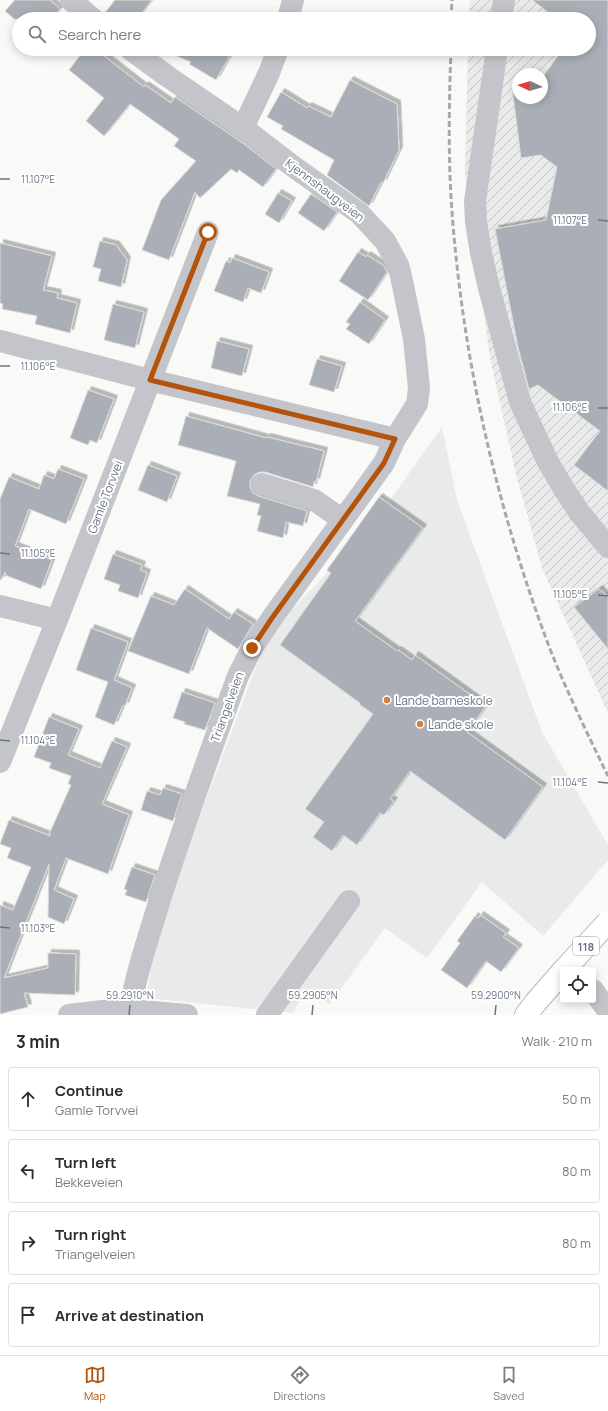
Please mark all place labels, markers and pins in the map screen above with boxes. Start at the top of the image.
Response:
place label: Lande barneskole [395,692,493,709]
marker: Lande barneskole [382,695,392,705]
place label: Lande skole [428,716,493,733]
marker: Lande skole [415,719,425,729]

